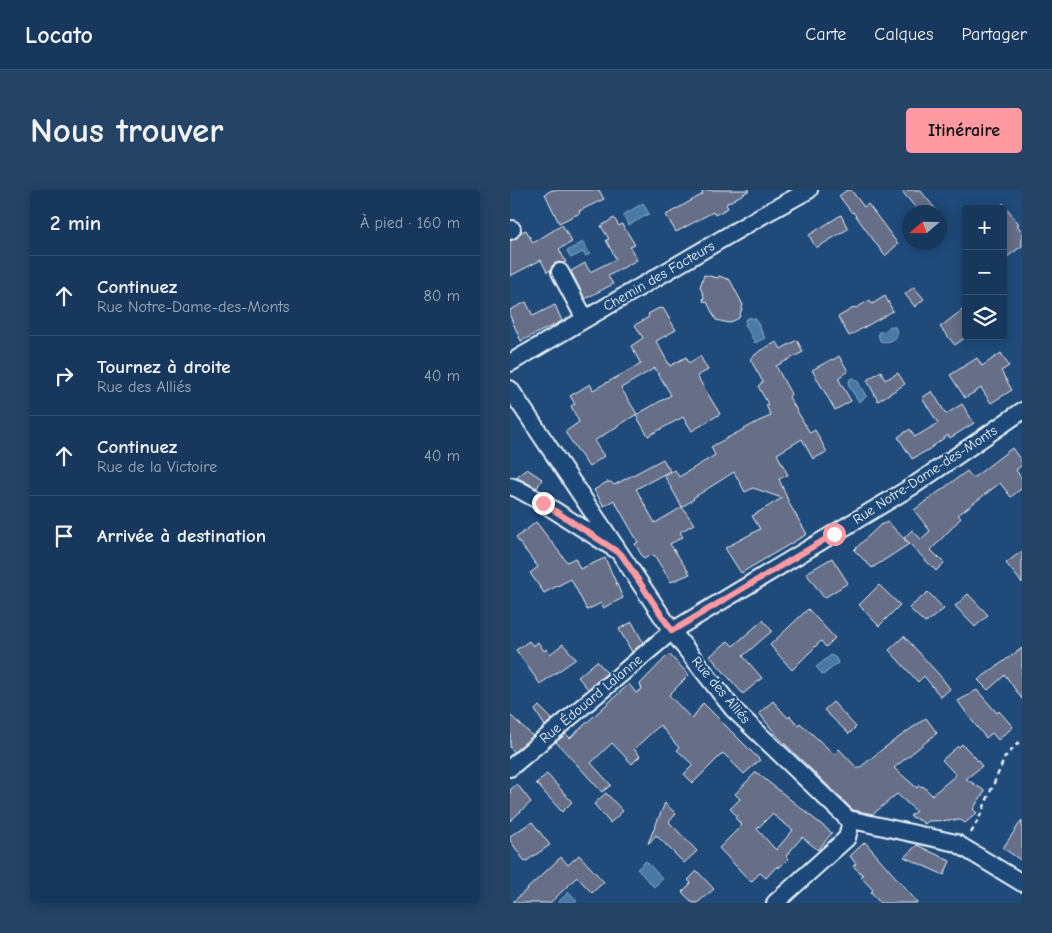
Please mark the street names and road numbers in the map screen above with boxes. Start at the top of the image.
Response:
street label: Chemin des Facteurs [600,237,718,315]
street label: Rue Notre-Dame-des-Monts [850,422,1000,528]
street label: Rue Édouard Lalanne [536,651,646,747]
street label: Rue des Alliés [688,653,754,727]

